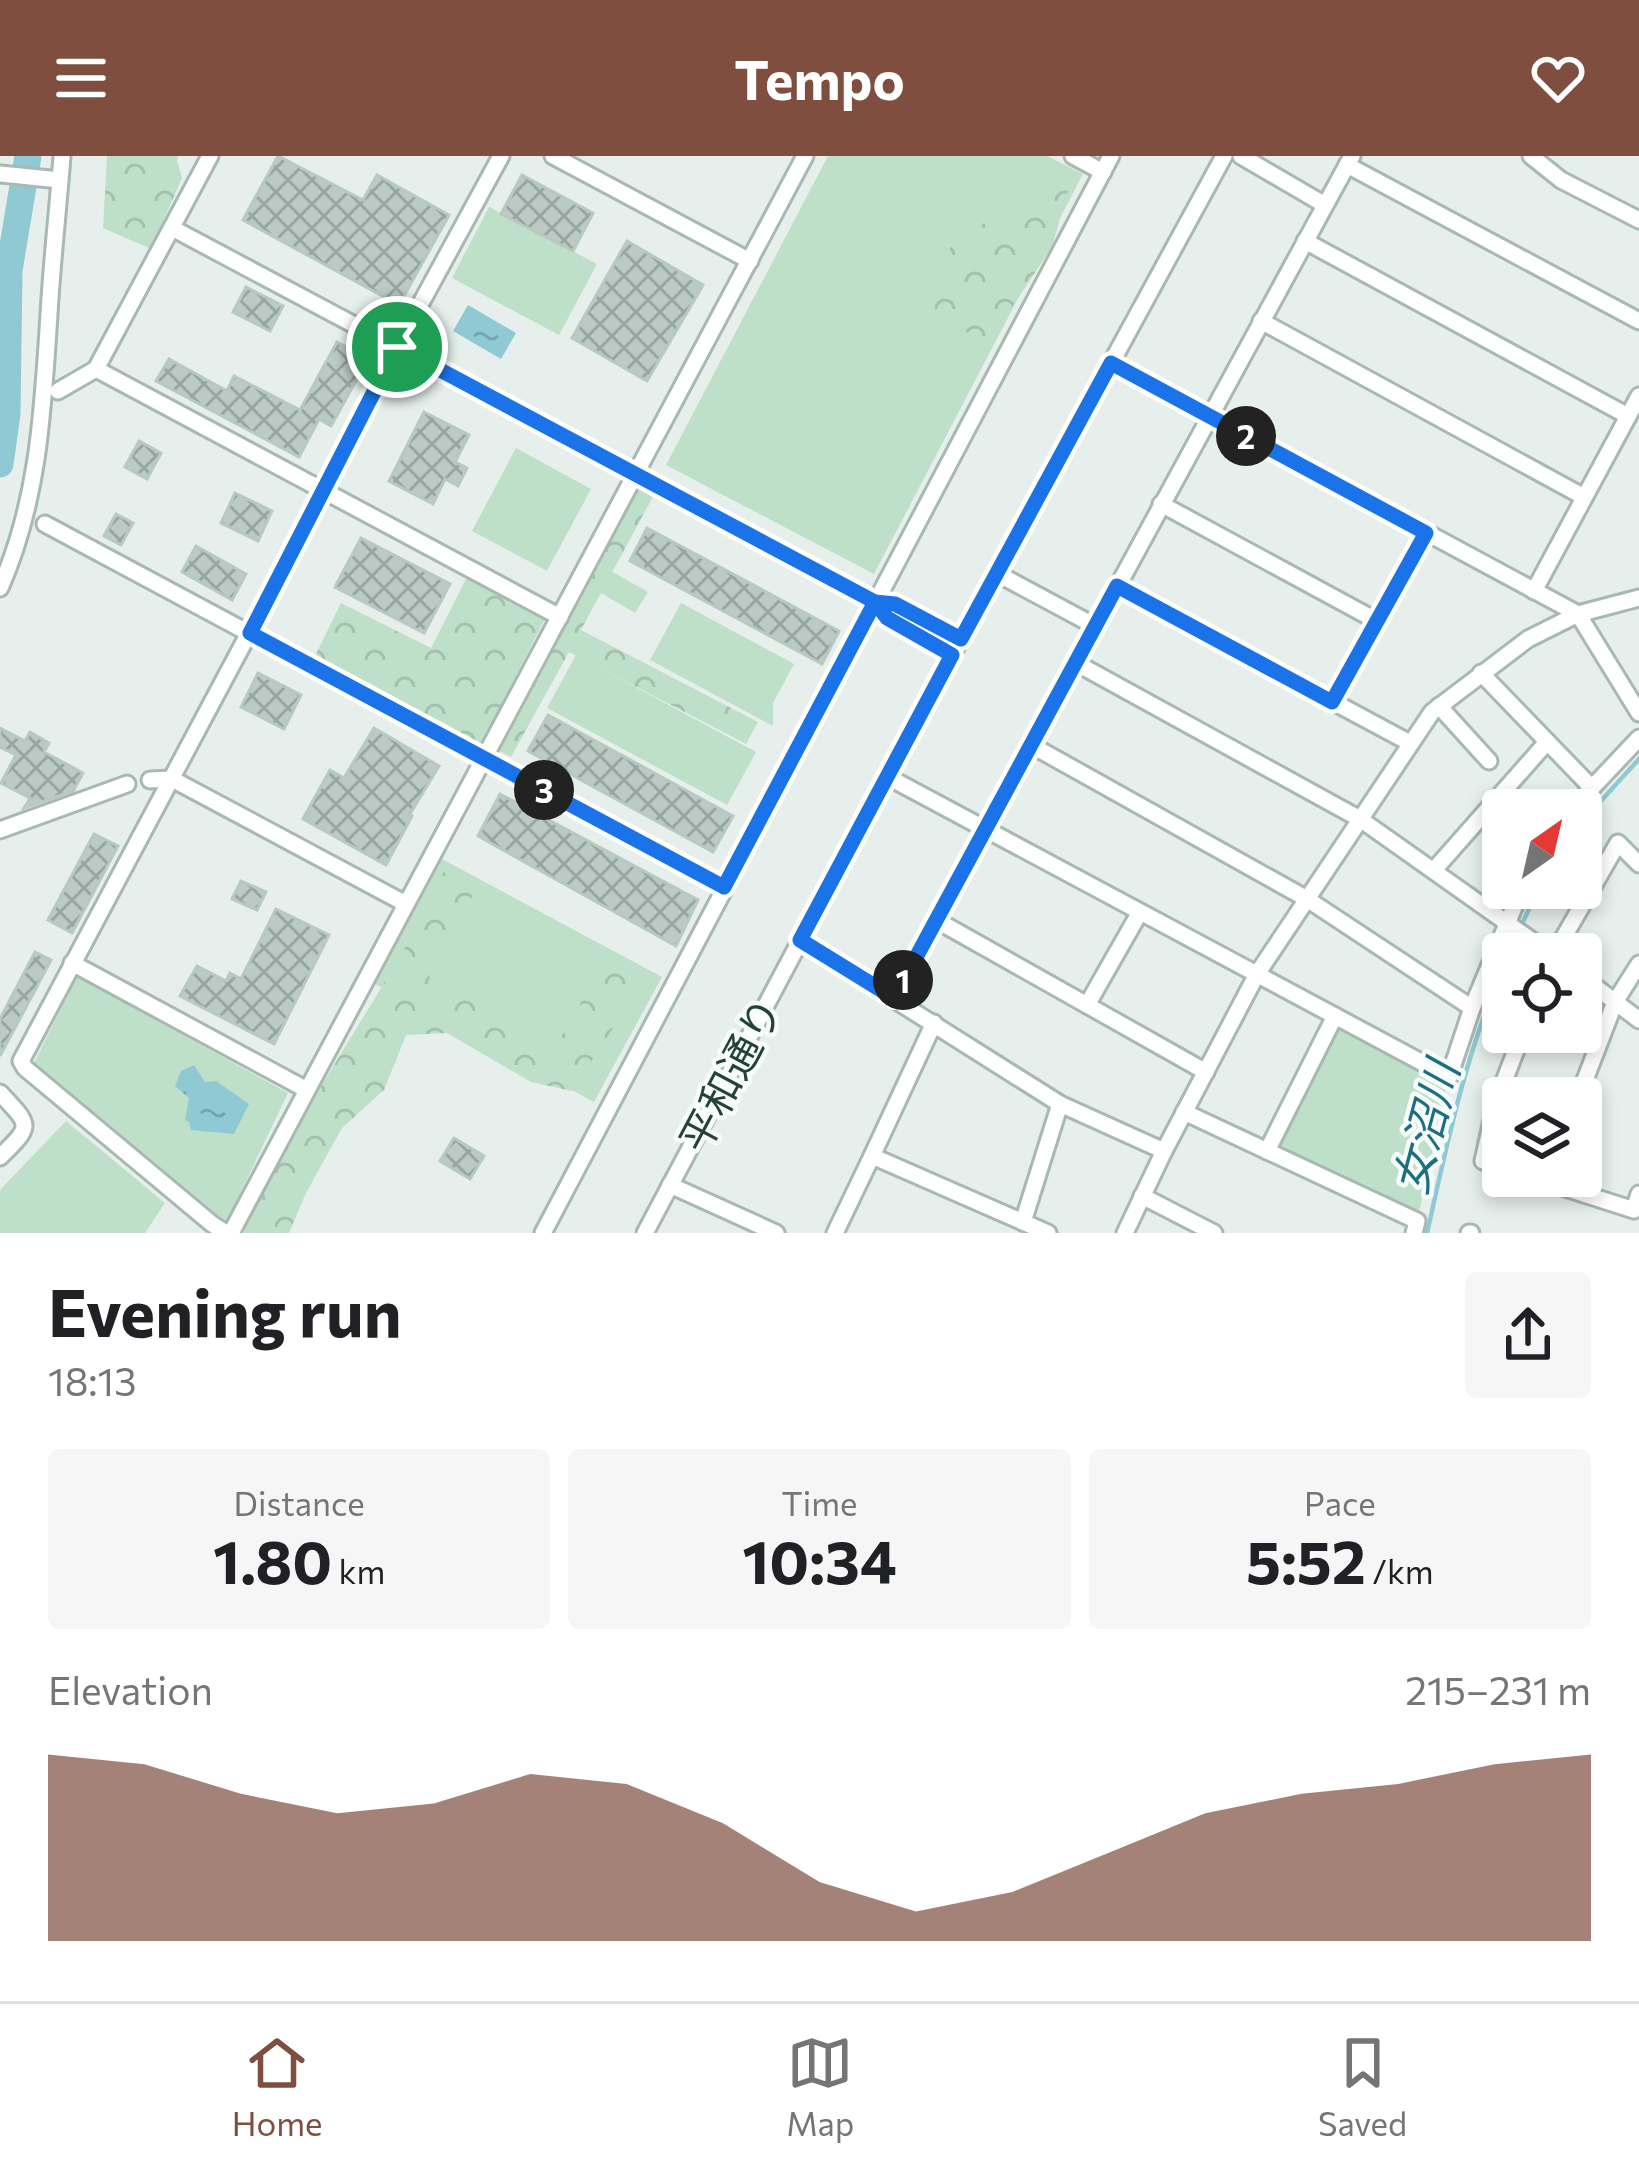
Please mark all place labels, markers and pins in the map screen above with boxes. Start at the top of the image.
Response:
pin [346,296,448,398]
pin: 2 [1216,406,1276,466]
pin: 3 [514,760,574,820]
pin: 1 [873,950,933,1010]

